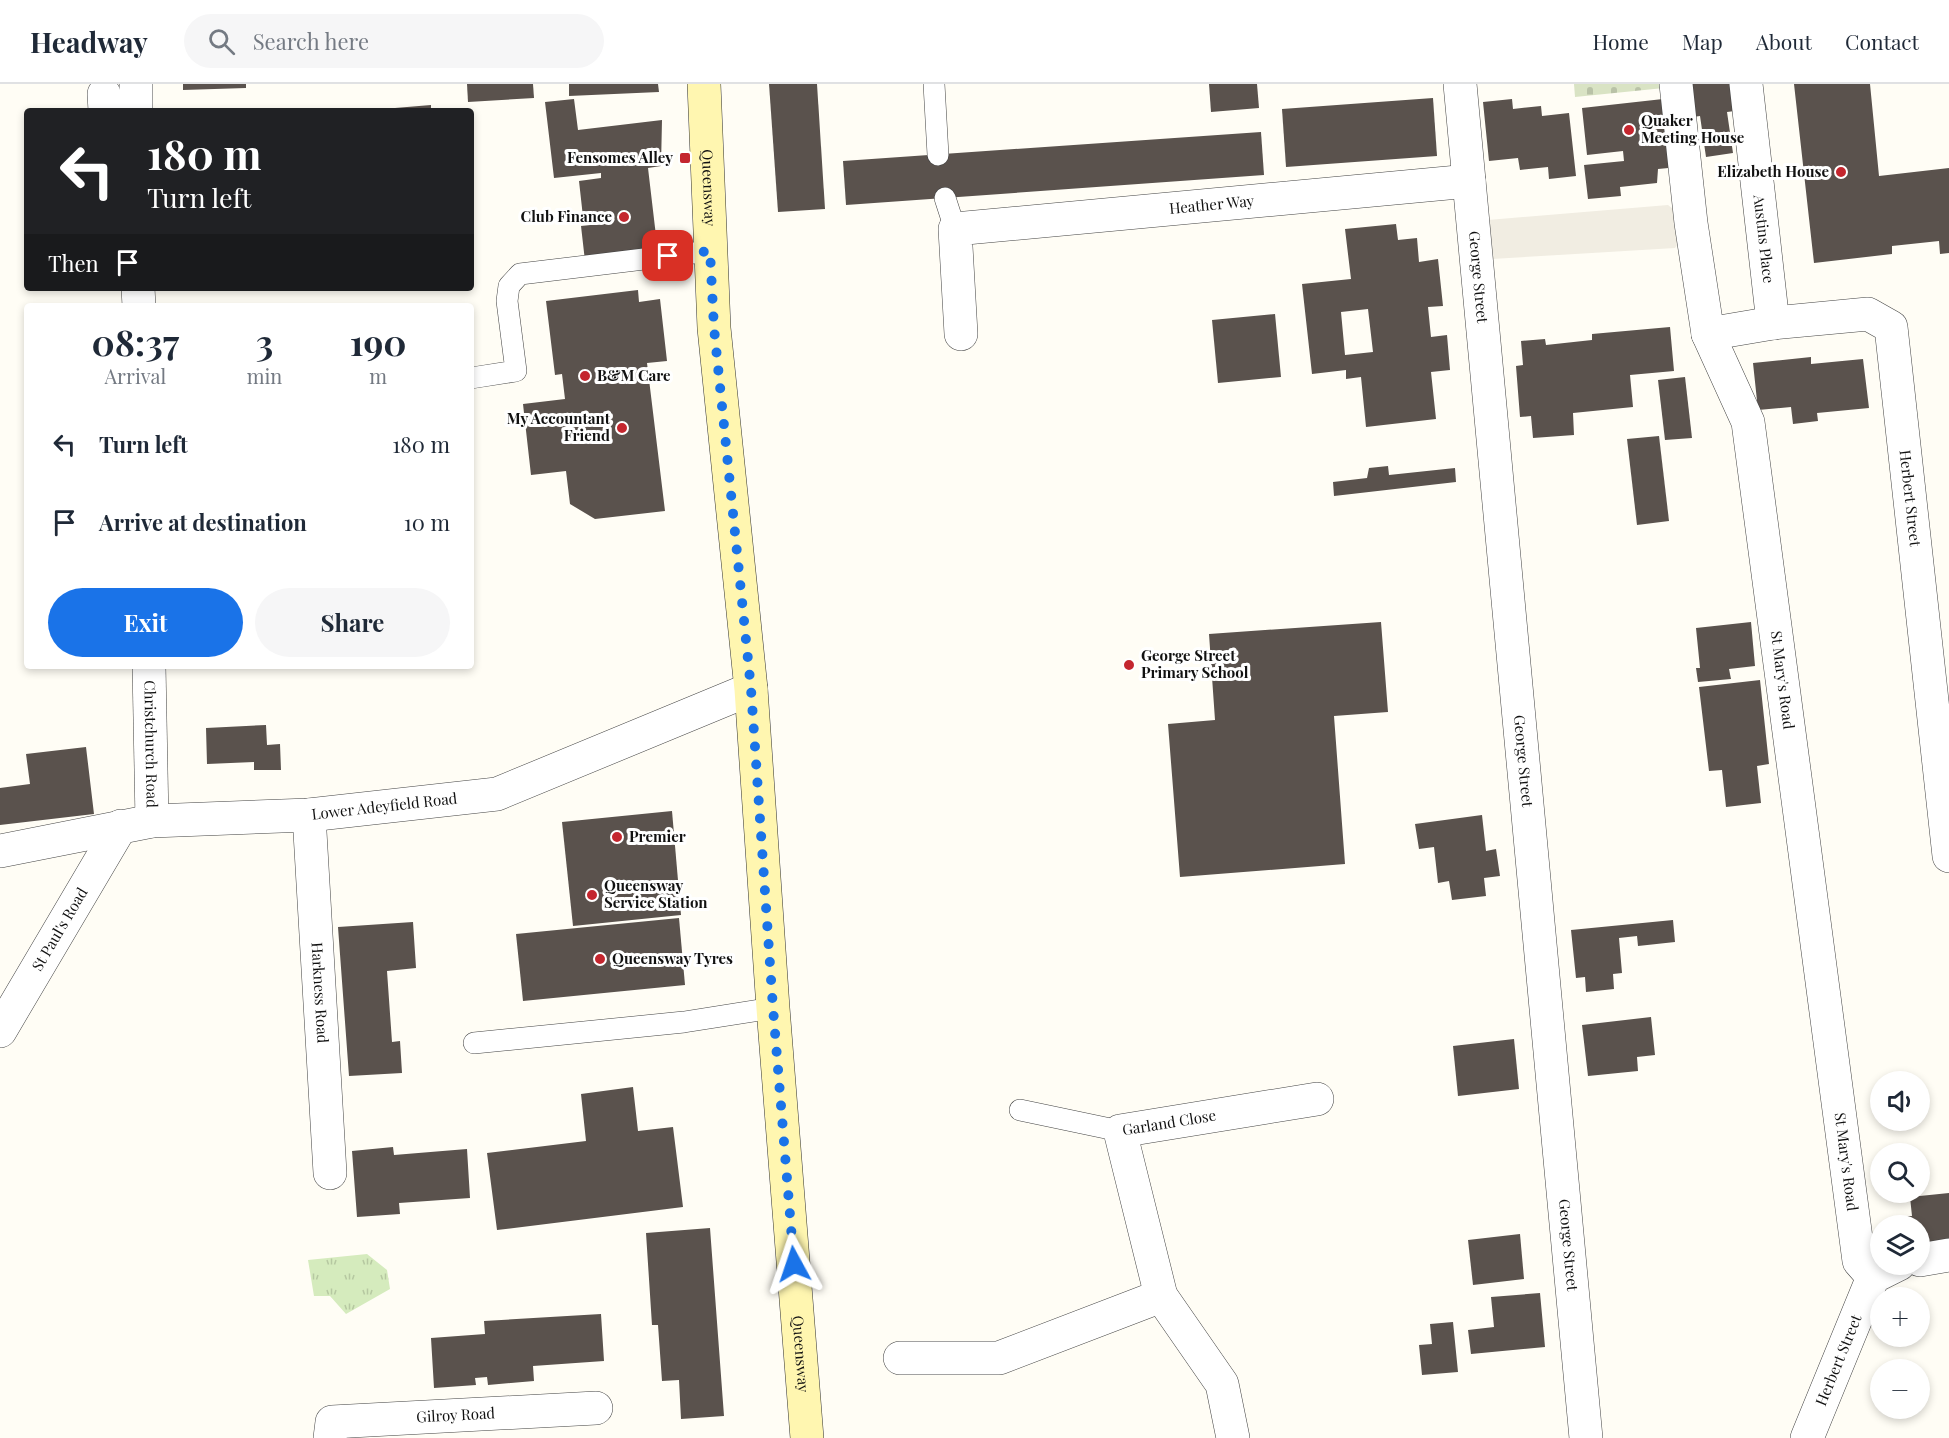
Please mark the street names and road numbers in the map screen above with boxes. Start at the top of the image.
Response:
street label: Queensway [698,149,721,227]
street label: Heather Way [1168,190,1255,218]
street label: Austins Place [1749,193,1779,284]
street label: George Street [1465,230,1493,325]
street label: Herbert Street [1896,449,1926,548]
street label: St Mary's Road [1767,629,1800,731]
street label: Christchurch Road [140,680,163,808]
street label: George Street [1510,714,1538,809]
street label: Lower Adeyfield Road [311,787,458,824]
street label: St Paul's Road [27,883,92,974]
street label: Harkness Road [307,941,333,1044]
street label: Garland Close [1121,1105,1217,1139]
street label: St Mary's Road [1830,1111,1863,1212]
street label: George Street [1555,1198,1583,1293]
street label: Herbert Street [1810,1311,1866,1409]
street label: Queensway [788,1315,814,1394]
street label: Gilroy Road [416,1402,496,1427]

